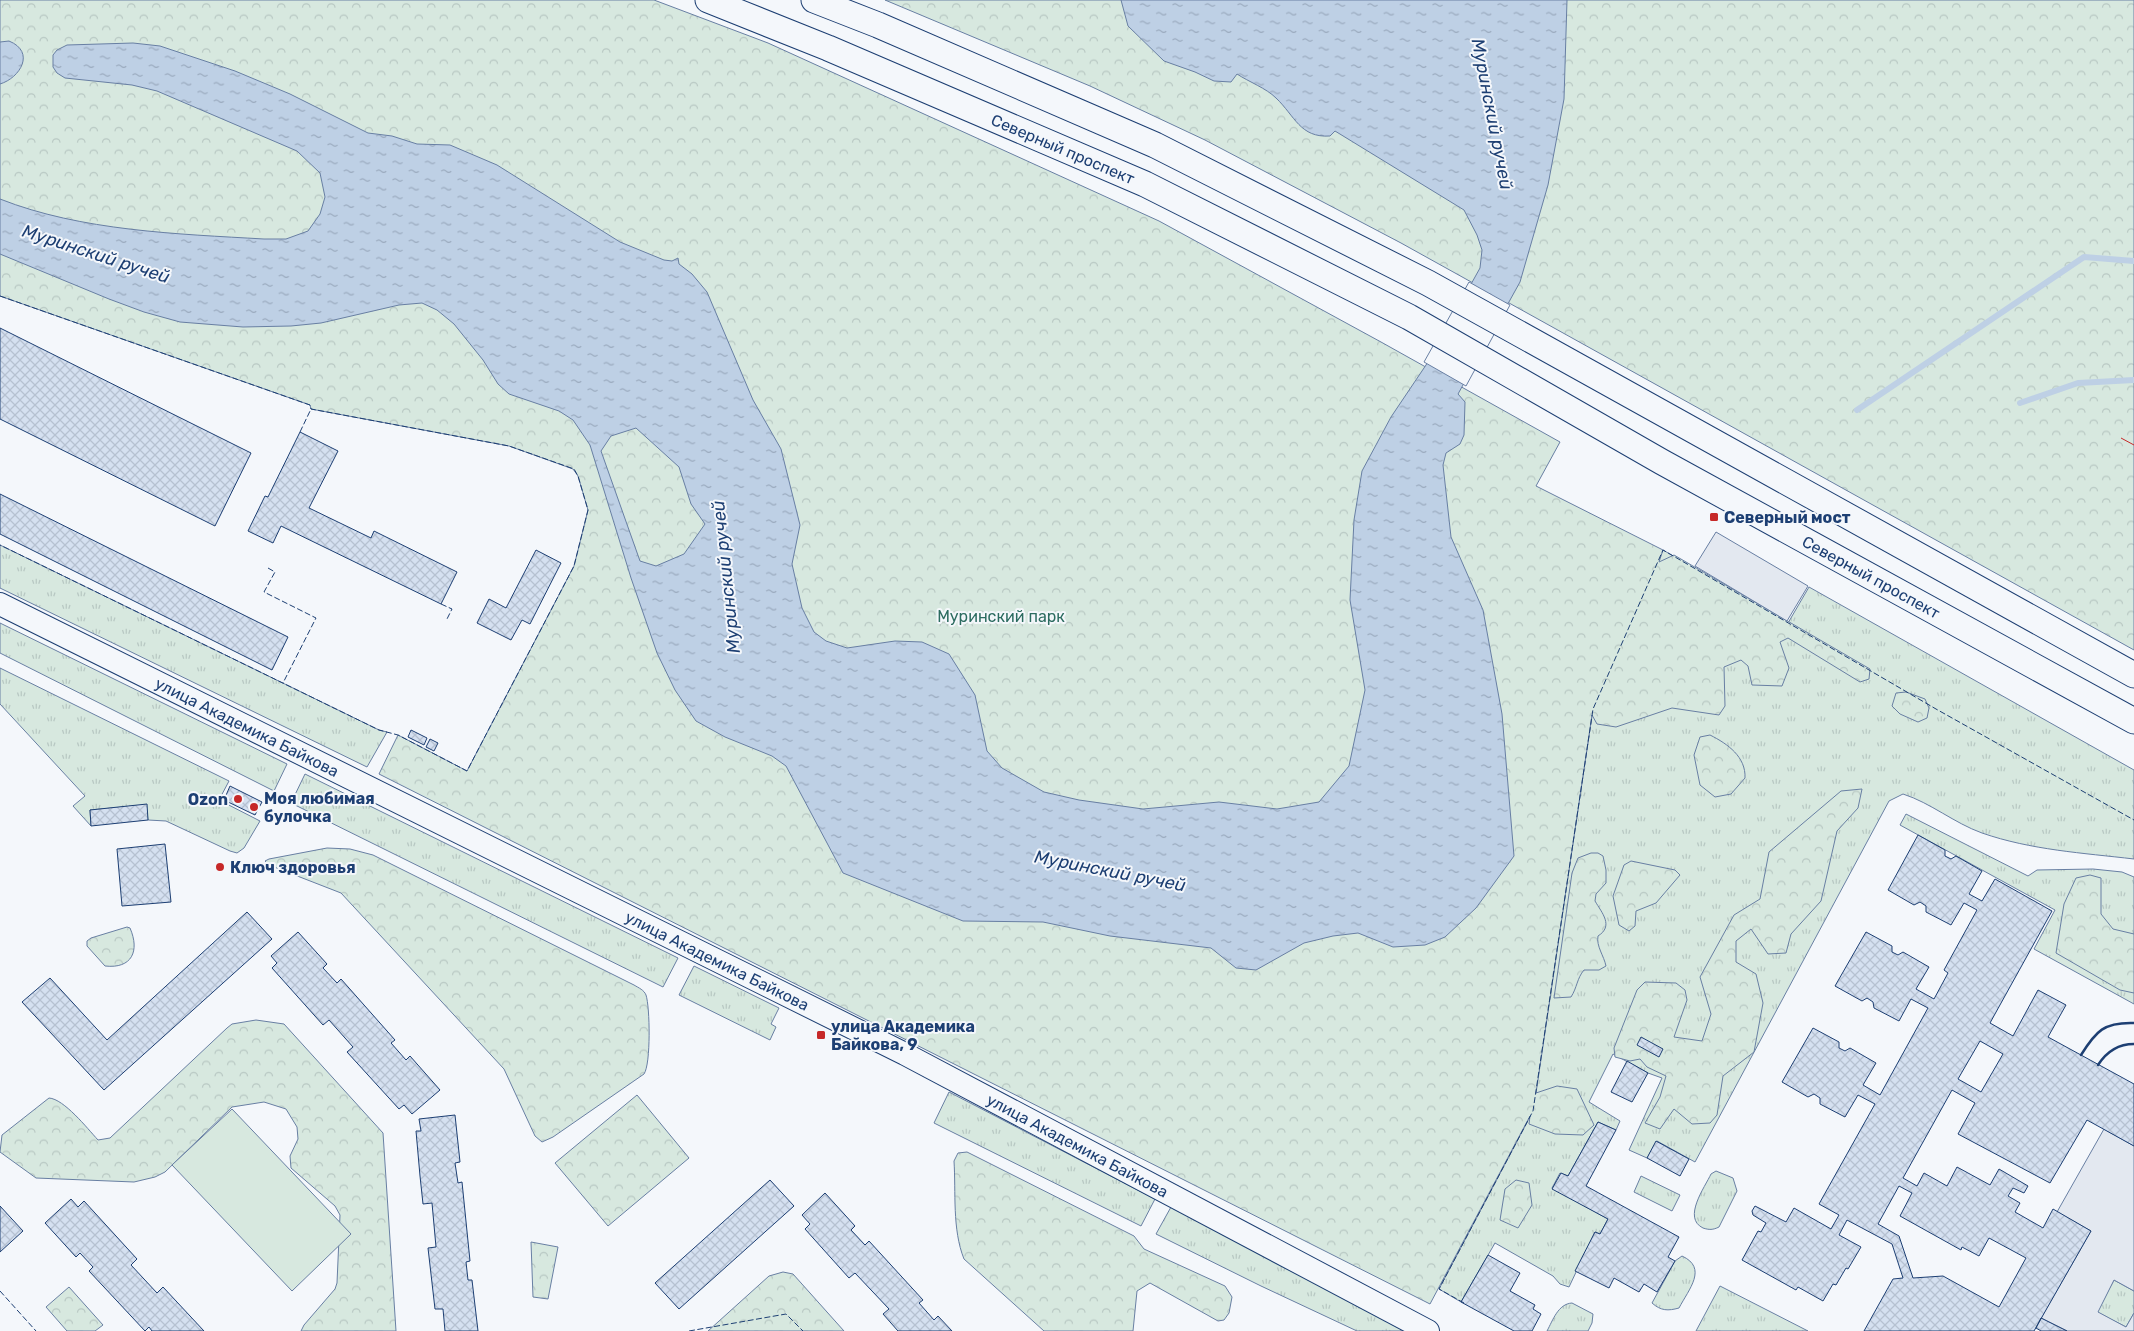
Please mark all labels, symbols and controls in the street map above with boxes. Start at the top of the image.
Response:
water label: Муринский ручей [1467,36,1517,192]
street label: Северный проспект [988,110,1137,188]
water label: Муринский ручей [20,220,173,288]
water label: Муринский ручей [707,499,745,655]
place label: Северный мост [1724,508,1851,527]
marker: Северный мост [1708,511,1720,523]
street label: Северный проспект [1799,532,1943,623]
park label: Муринский парк [937,607,1065,626]
street label: улица Академика Байкова [152,674,342,781]
place label: Моя любимая булочка [264,789,375,826]
place label: Ozon [188,790,228,809]
marker: Ozon [232,793,244,805]
marker: Моя любимая булочка [248,801,260,813]
water label: Муринский ручей [1032,846,1188,896]
place label: Ключ здоровья [230,858,356,877]
marker: Ключ здоровья [214,861,226,873]
street label: улица Академика Байкова [622,907,812,1015]
place label: улица Академика Байкова, 9 [831,1017,975,1054]
marker: улица Академика Байкова, 9 [815,1029,827,1041]
street label: улица Академика Байкова [983,1090,1171,1202]

